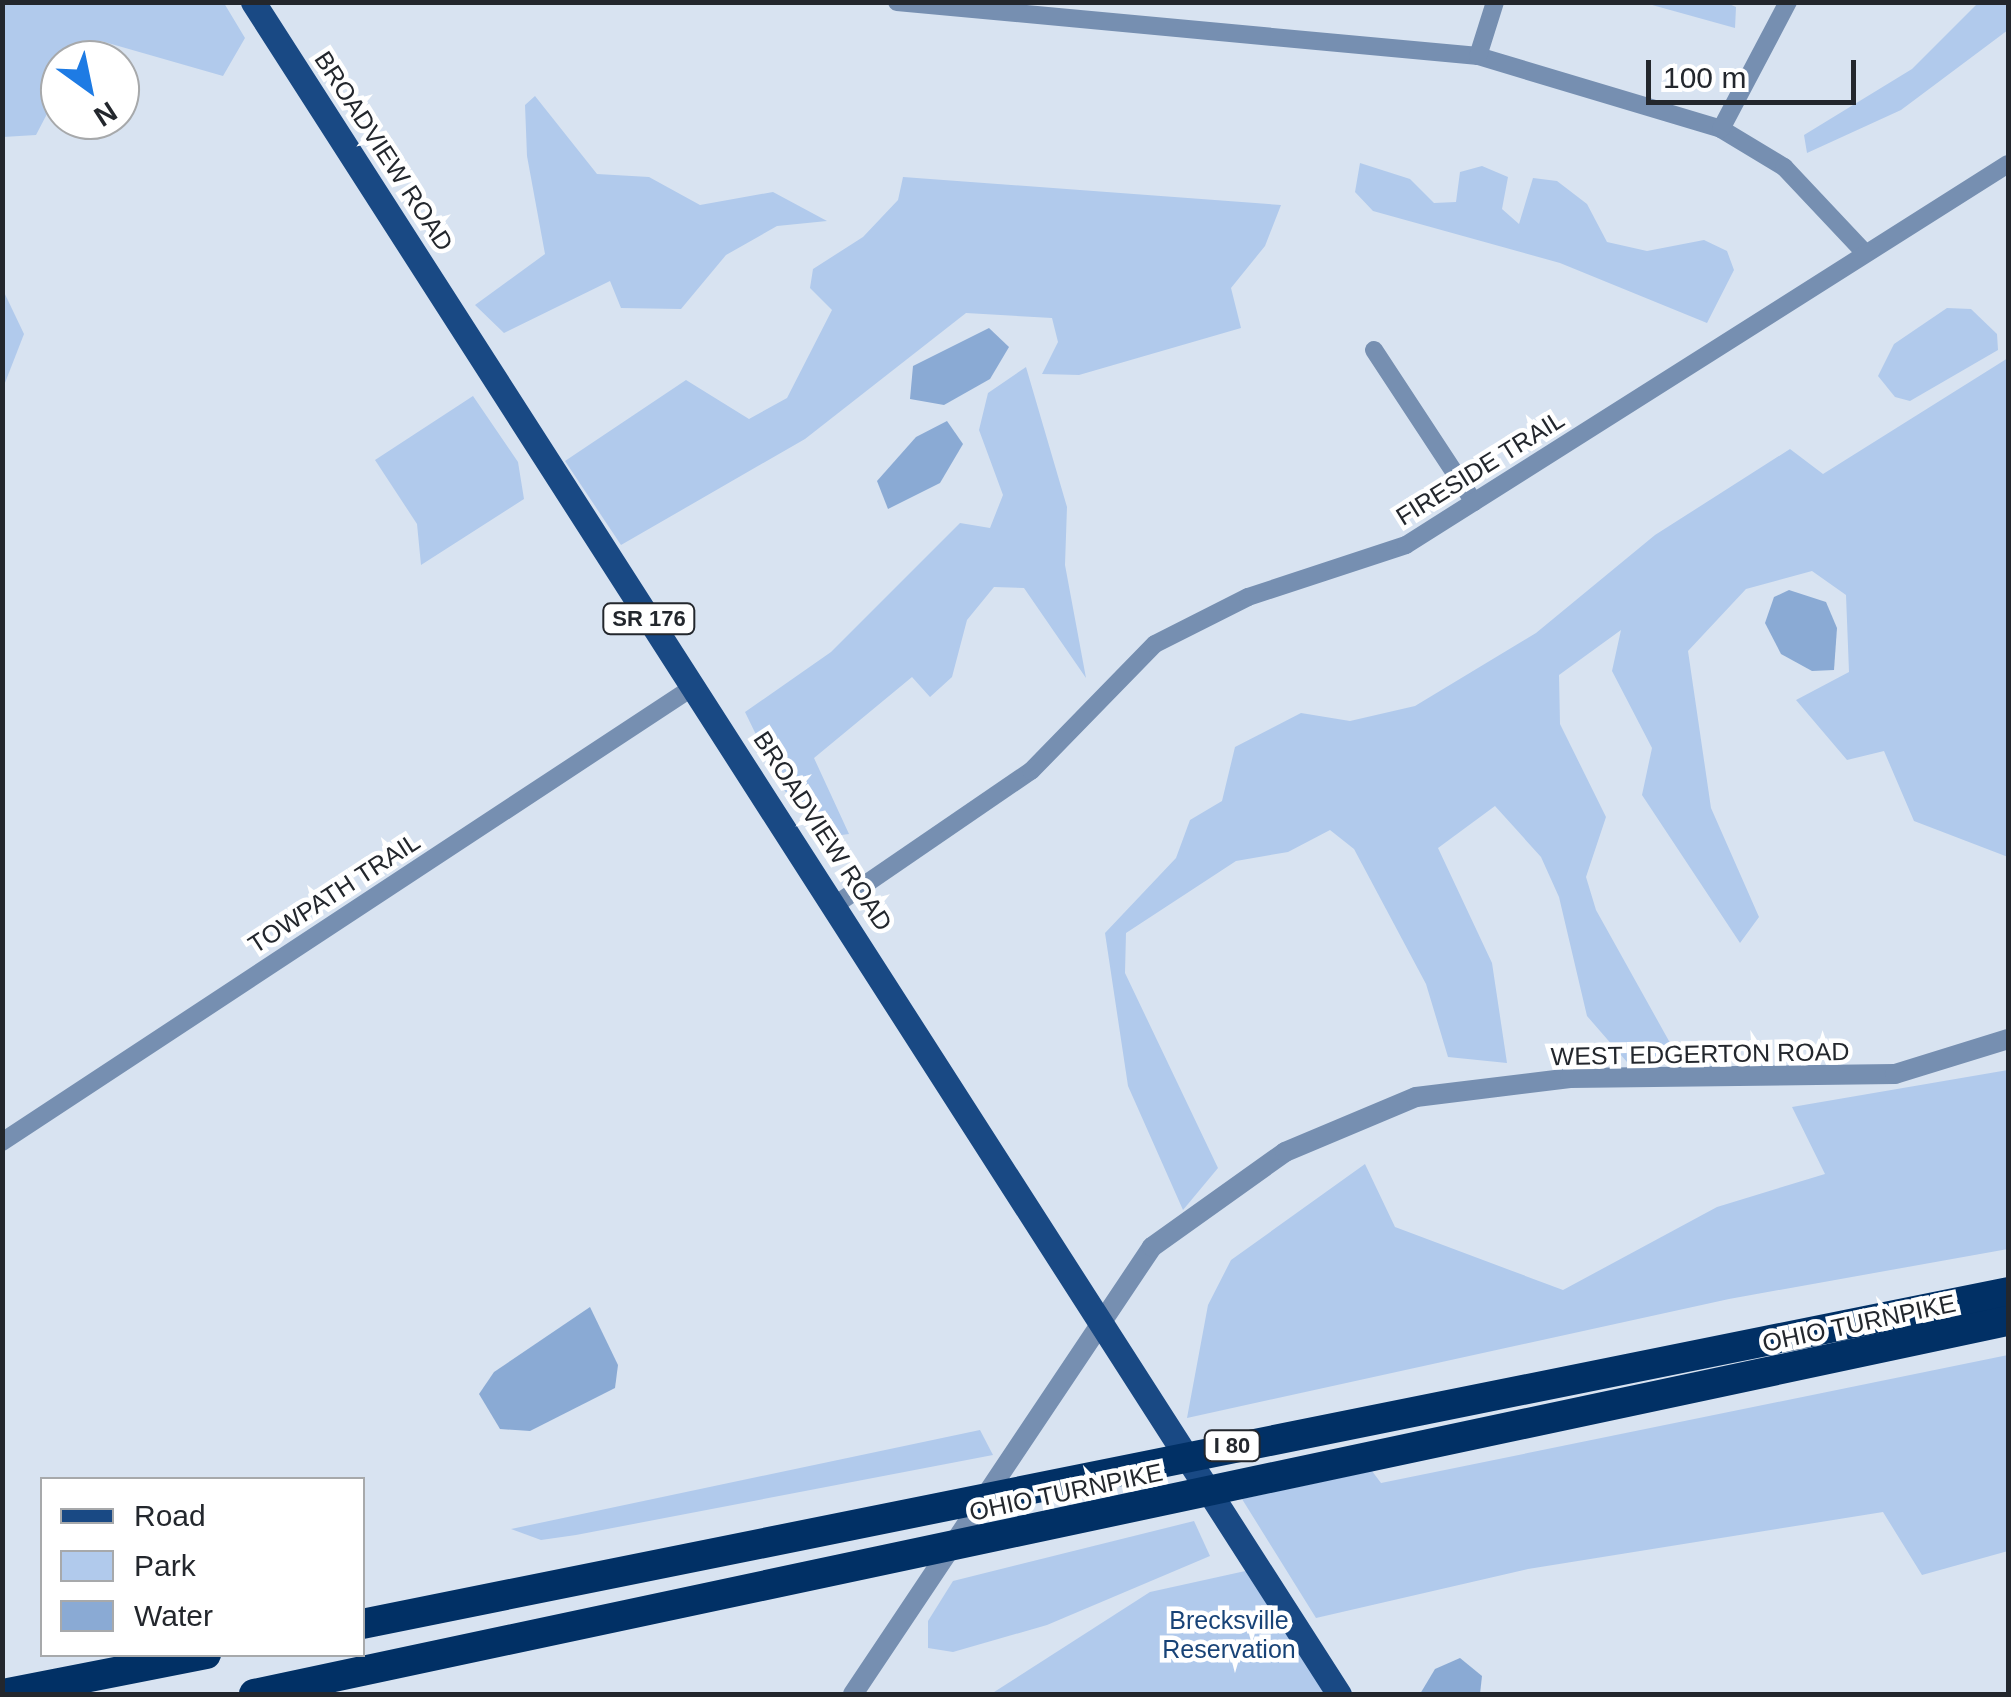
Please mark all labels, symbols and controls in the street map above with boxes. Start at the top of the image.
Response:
north arrow [40,40,140,140]
scale bar [1651,40,1861,102]
street label: BROADVIEW ROAD [308,46,460,256]
text: 100 m [1663,61,1746,94]
text: N [89,95,122,132]
street label: FIRESIDE TRAIL [1390,404,1570,532]
road number: SR 176 [602,602,696,636]
street label: BROADVIEW ROAD [747,726,899,936]
street label: TOWPATH TRAIL [243,826,425,960]
street label: WEST EDGERTON ROAD [1550,1036,1850,1072]
street label: OHIO TURNPIKE [1759,1288,1959,1358]
road number: I 80 [1202,1429,1262,1463]
street label: OHIO TURNPIKE [966,1457,1166,1527]
legend [40,1477,365,1657]
text: Road [134,1499,206,1532]
text: Park [134,1549,196,1582]
text: Water [134,1599,213,1632]
park label: Brecksville Reservation [1162,1606,1296,1665]

